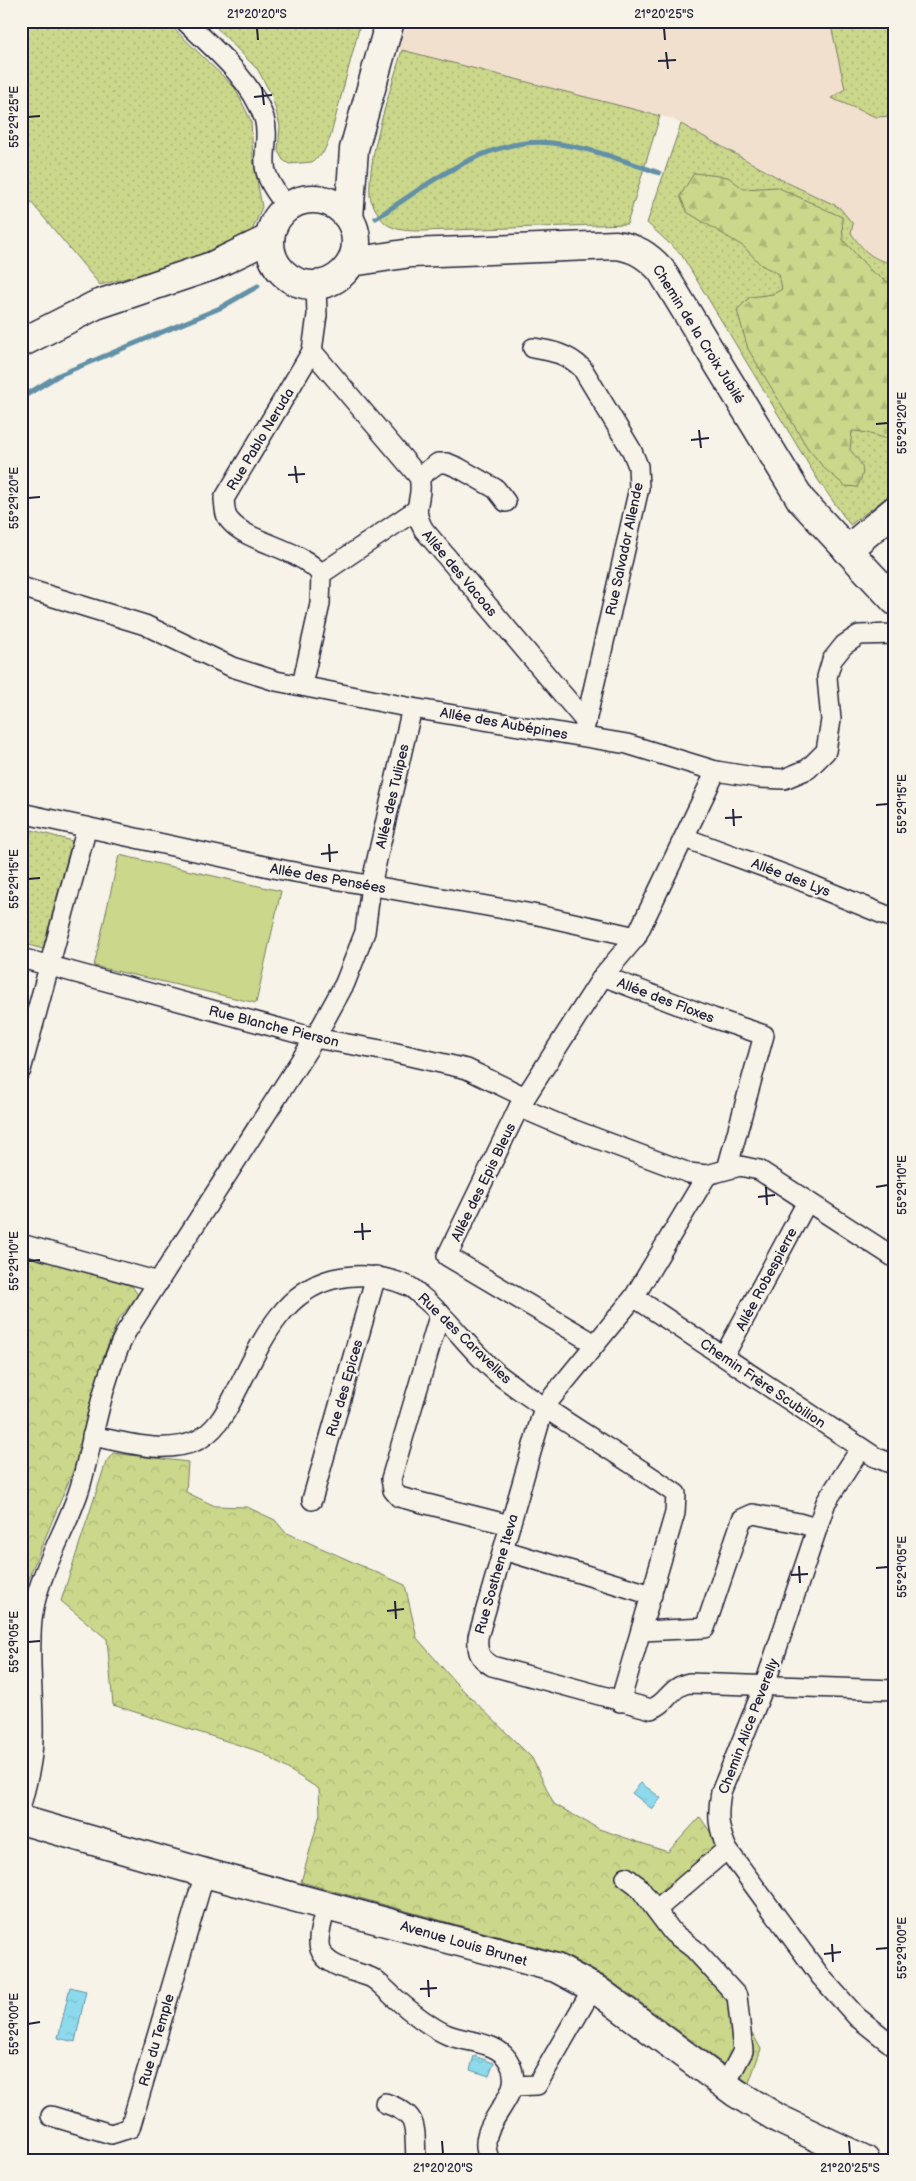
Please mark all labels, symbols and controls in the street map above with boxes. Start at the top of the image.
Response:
text: 21°20'20"S [227,7,287,22]
text: 21°20'25"S [634,7,694,22]
text: 55°29'25"E [7,86,22,148]
street label: Chemin de la Croix Jubilé [649,262,749,407]
street label: Rue Pablo Neruda [223,385,298,493]
text: 55°29'20"E [895,392,910,454]
text: 55°29'20"E [7,467,22,529]
street label: Rue Salvador Allende [602,481,647,617]
street label: Allée des Vacoas [419,527,501,620]
street label: Allée des Aubépines [439,704,569,743]
street label: Allée des Tulipes [372,742,413,850]
text: 55°29'15"E [895,774,910,834]
text: 55°29'15"E [7,849,22,909]
street label: Allée des Lys [749,855,833,900]
street label: Allée des Pensées [269,860,387,897]
street label: Allée des Floxes [615,974,717,1027]
street label: Rue Blanche Pierson [207,1002,341,1051]
street label: Allée des Epis Bleus [447,1120,519,1244]
text: 55°29'10"E [895,1155,910,1215]
street label: Allée Robespierre [732,1225,801,1334]
text: 55°29'10"E [7,1231,22,1291]
street label: Rue des Caravelles [414,1289,515,1387]
street label: Chemin Frère Scubilion [697,1335,829,1432]
street label: Rue des Epices [323,1338,366,1439]
street label: Rue Sosthene Iteva [471,1512,522,1636]
text: 55°29'05"E [895,1536,910,1598]
text: 55°29'05"E [7,1611,22,1673]
street label: Chemin Alice Peverelly [715,1655,782,1796]
street label: Avenue Louis Brunet [399,1917,530,1970]
text: 55°29'00"E [895,1917,910,1979]
street label: Rue du Temple [135,1992,178,2088]
text: 55°29'00"E [7,1993,22,2055]
text: 21°20'20"S [413,2161,473,2176]
text: 21°20'25"S [820,2161,880,2176]

